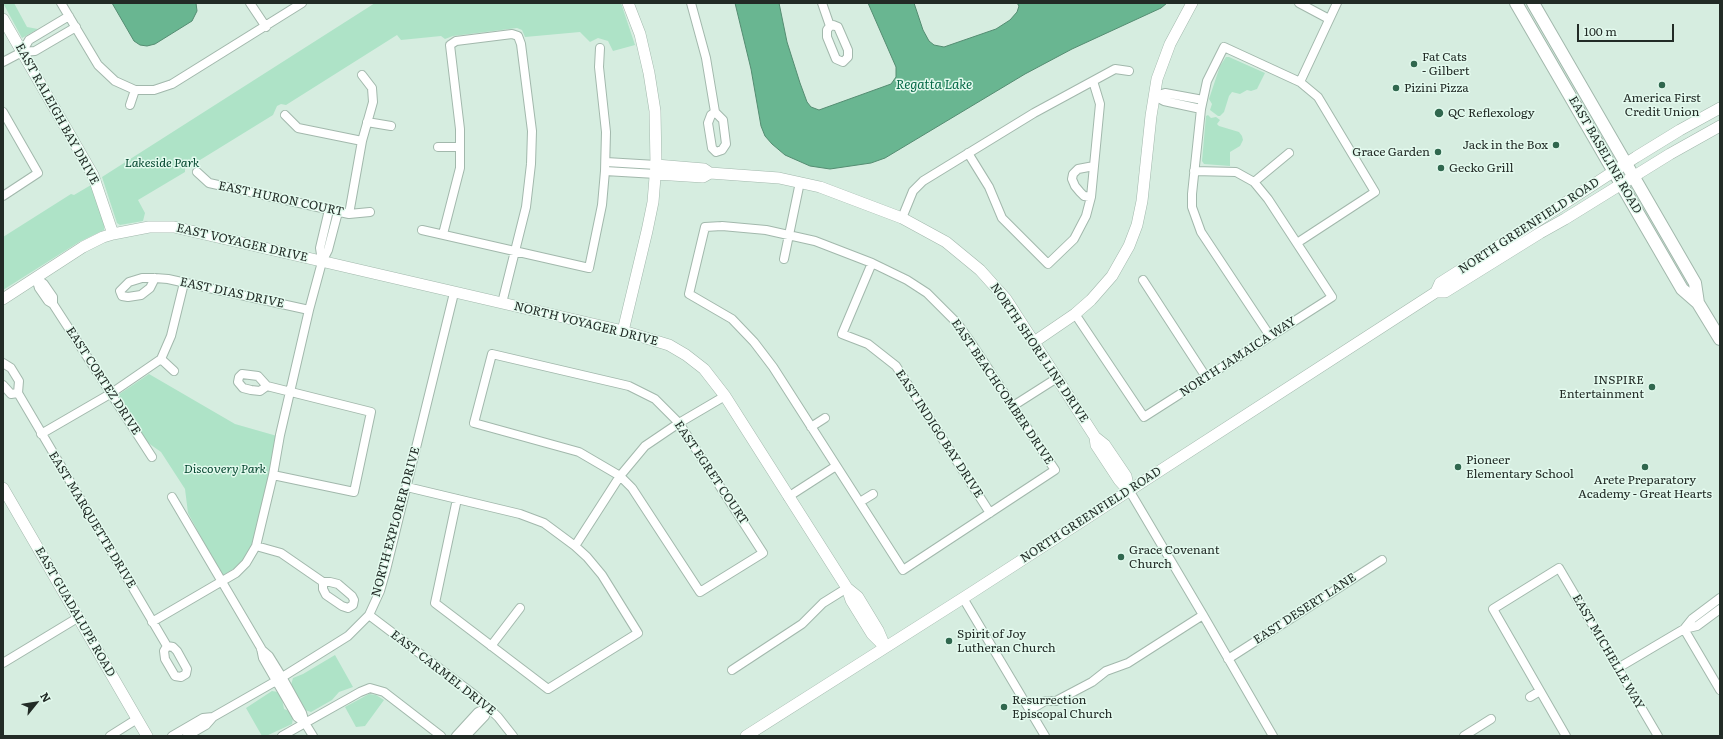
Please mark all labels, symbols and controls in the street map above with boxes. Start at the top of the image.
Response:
scale bar [1579,16,1676,42]
text: 100 m [1584,22,1617,40]
street label: EAST RALEIGH BAY DRIVE [12,41,102,187]
place label: Fat Cats - Gilbert [1422,50,1470,78]
marker: Fat Cats - Gilbert [1409,59,1419,69]
water label: Regatta Lake [896,77,972,93]
marker: America First Credit Union [1657,80,1667,90]
place label: Pizini Pizza [1404,81,1469,95]
marker: Pizini Pizza [1391,83,1401,93]
place label: America First Credit Union [1623,91,1701,119]
street label: EAST BASELINE ROAD [1565,94,1645,216]
place label: QC Reflexology [1448,106,1535,120]
marker: QC Reflexology [1433,107,1445,119]
place label: Jack in the Box [1463,138,1548,152]
marker: Jack in the Box [1551,140,1561,150]
place label: Grace Garden [1352,145,1430,159]
marker: Grace Garden [1433,147,1443,157]
park label: Lakeside Park [125,156,199,170]
place label: Gecko Grill [1449,161,1513,175]
marker: Gecko Grill [1436,163,1446,173]
street label: NORTH GREENFIELD ROAD [1456,175,1602,277]
street label: EAST HURON COURT [217,179,345,219]
street label: EAST VOYAGER DRIVE [175,221,309,265]
street label: EAST DIAS DRIVE [178,275,286,311]
street label: NORTH SHORE LINE DRIVE [987,281,1091,425]
street label: NORTH VOYAGER DRIVE [512,299,660,349]
street label: NORTH JAMAICA WAY [1177,314,1299,400]
street label: EAST BEACHCOMBER DRIVE [948,317,1056,467]
street label: EAST CORTEZ DRIVE [63,324,143,438]
street label: EAST INDIGO BAY DRIVE [892,367,986,501]
place label: INSPIRE Entertainment [1559,373,1644,401]
marker: INSPIRE Entertainment [1647,382,1657,392]
street label: EAST EGRET COURT [671,418,751,528]
street label: NORTH EXPLORER DRIVE [369,445,423,599]
street label: EAST MARQUETTE DRIVE [45,449,139,591]
place label: Pioneer Elementary School [1466,453,1574,481]
park label: Discovery Park [184,462,266,476]
marker: Pioneer Elementary School [1453,462,1463,472]
marker: Arete Preparatory Academy - Great Hearts [1640,462,1650,472]
street label: NORTH GREENFIELD ROAD [1018,464,1164,566]
place label: Arete Preparatory Academy - Great Hearts [1578,473,1712,501]
place label: Grace Covenant Church [1129,543,1220,571]
street label: EAST GUADALUPE ROAD [32,545,118,679]
marker: Grace Covenant Church [1116,552,1126,562]
street label: EAST DESERT LANE [1251,570,1359,648]
street label: EAST MICHELLE WAY [1569,592,1647,712]
place label: Spirit of Joy Lutheran Church [957,627,1056,655]
street label: EAST CARMEL DRIVE [388,628,498,718]
marker: Spirit of Joy Lutheran Church [944,636,954,646]
north arrow [16,683,56,723]
text: N [37,689,56,705]
place label: Resurrection Episcopal Church [1012,693,1113,721]
marker: Resurrection Episcopal Church [999,702,1009,712]

